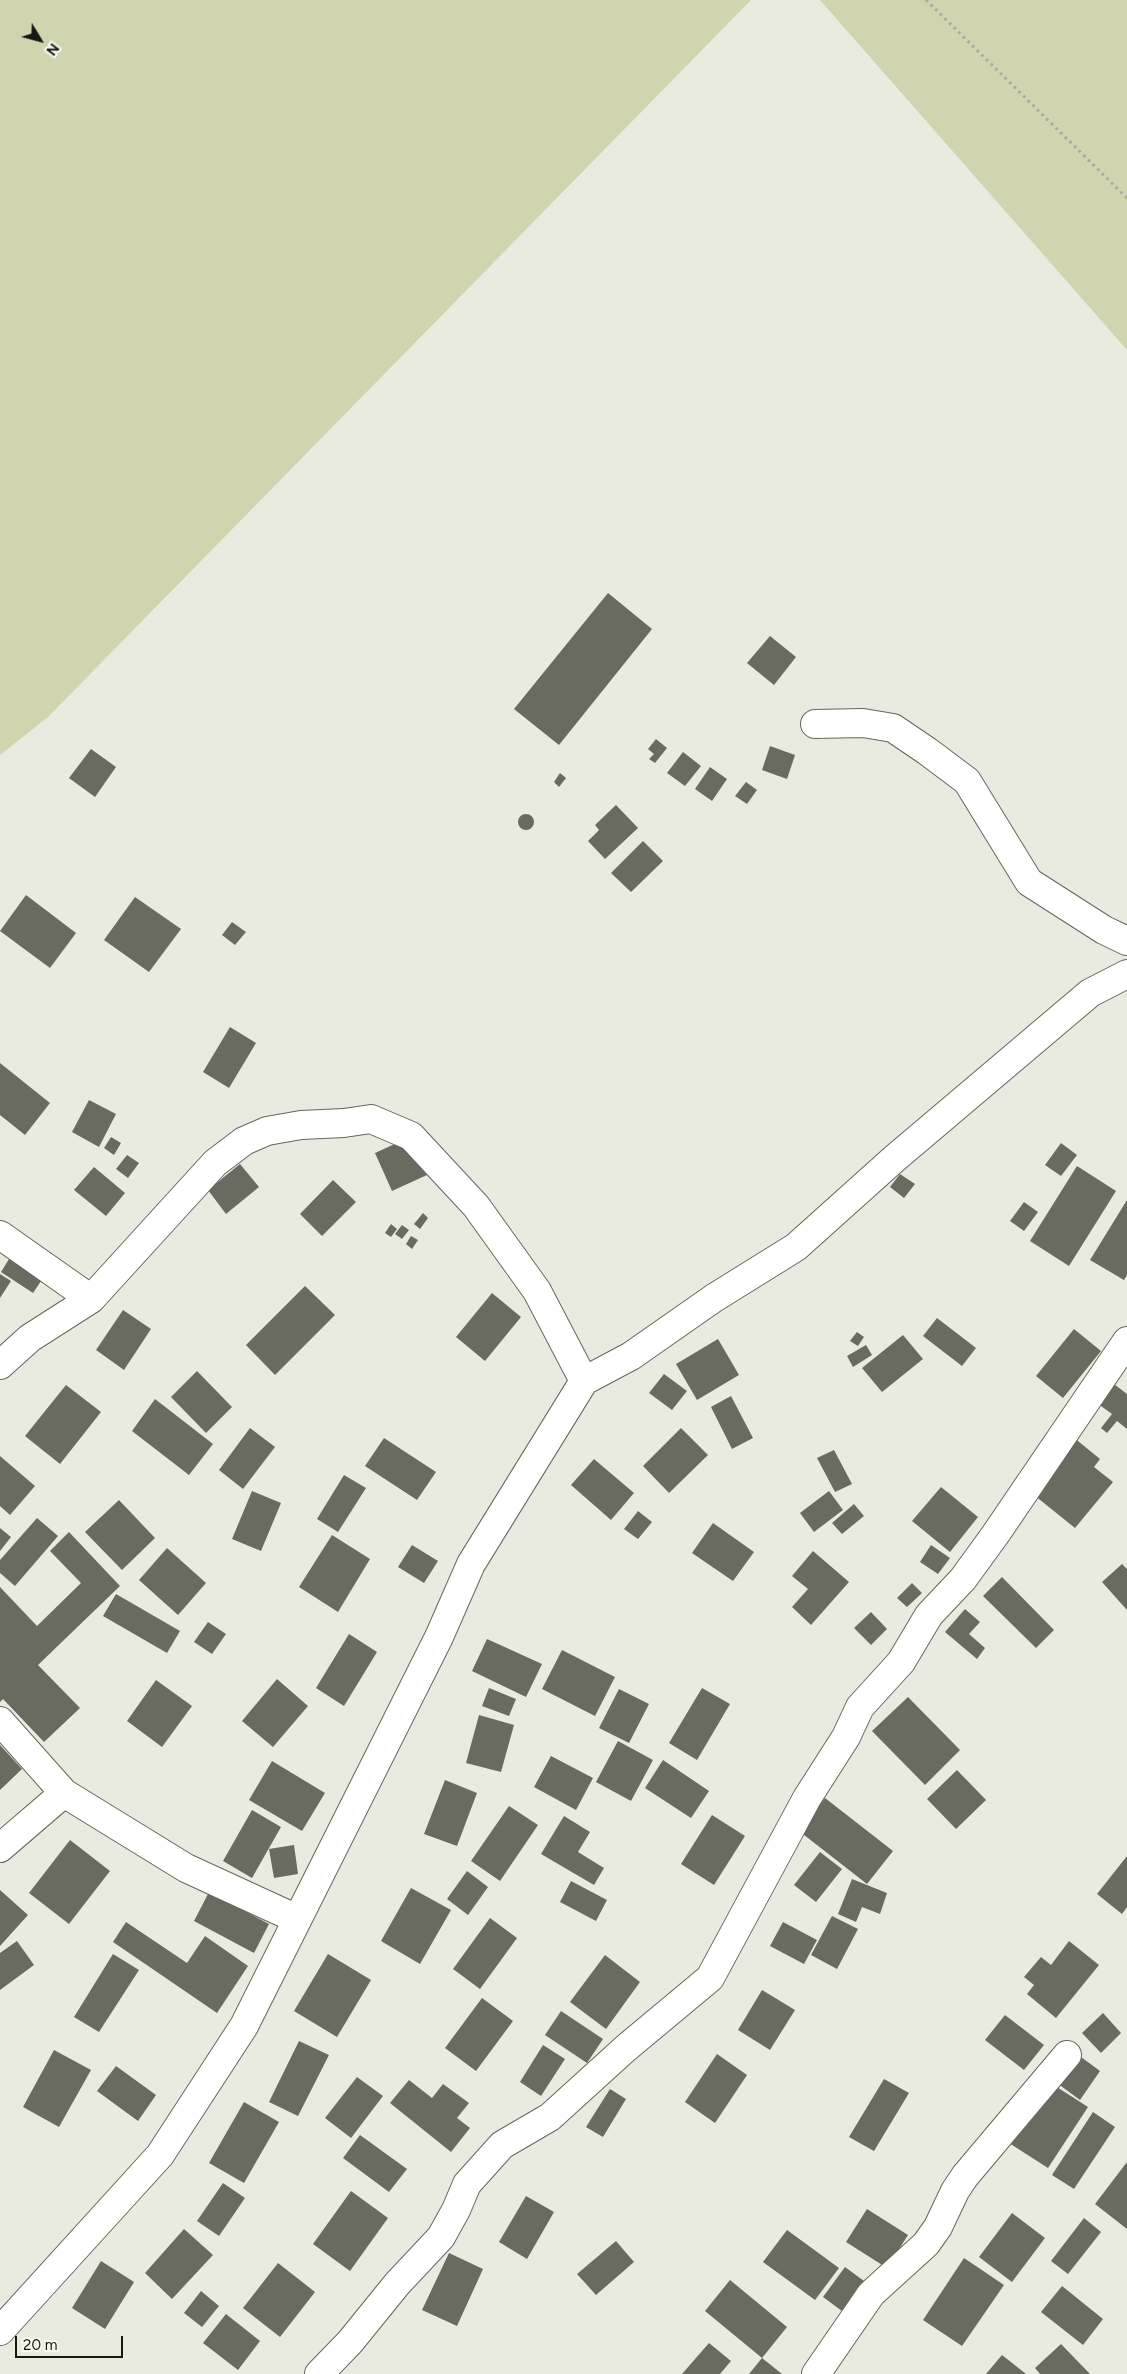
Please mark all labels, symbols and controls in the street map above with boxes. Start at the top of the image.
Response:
north arrow [15,15,65,65]
text: N [42,40,62,59]
scale bar [18,2326,125,2358]
text: 20 m [23,2336,57,2354]

